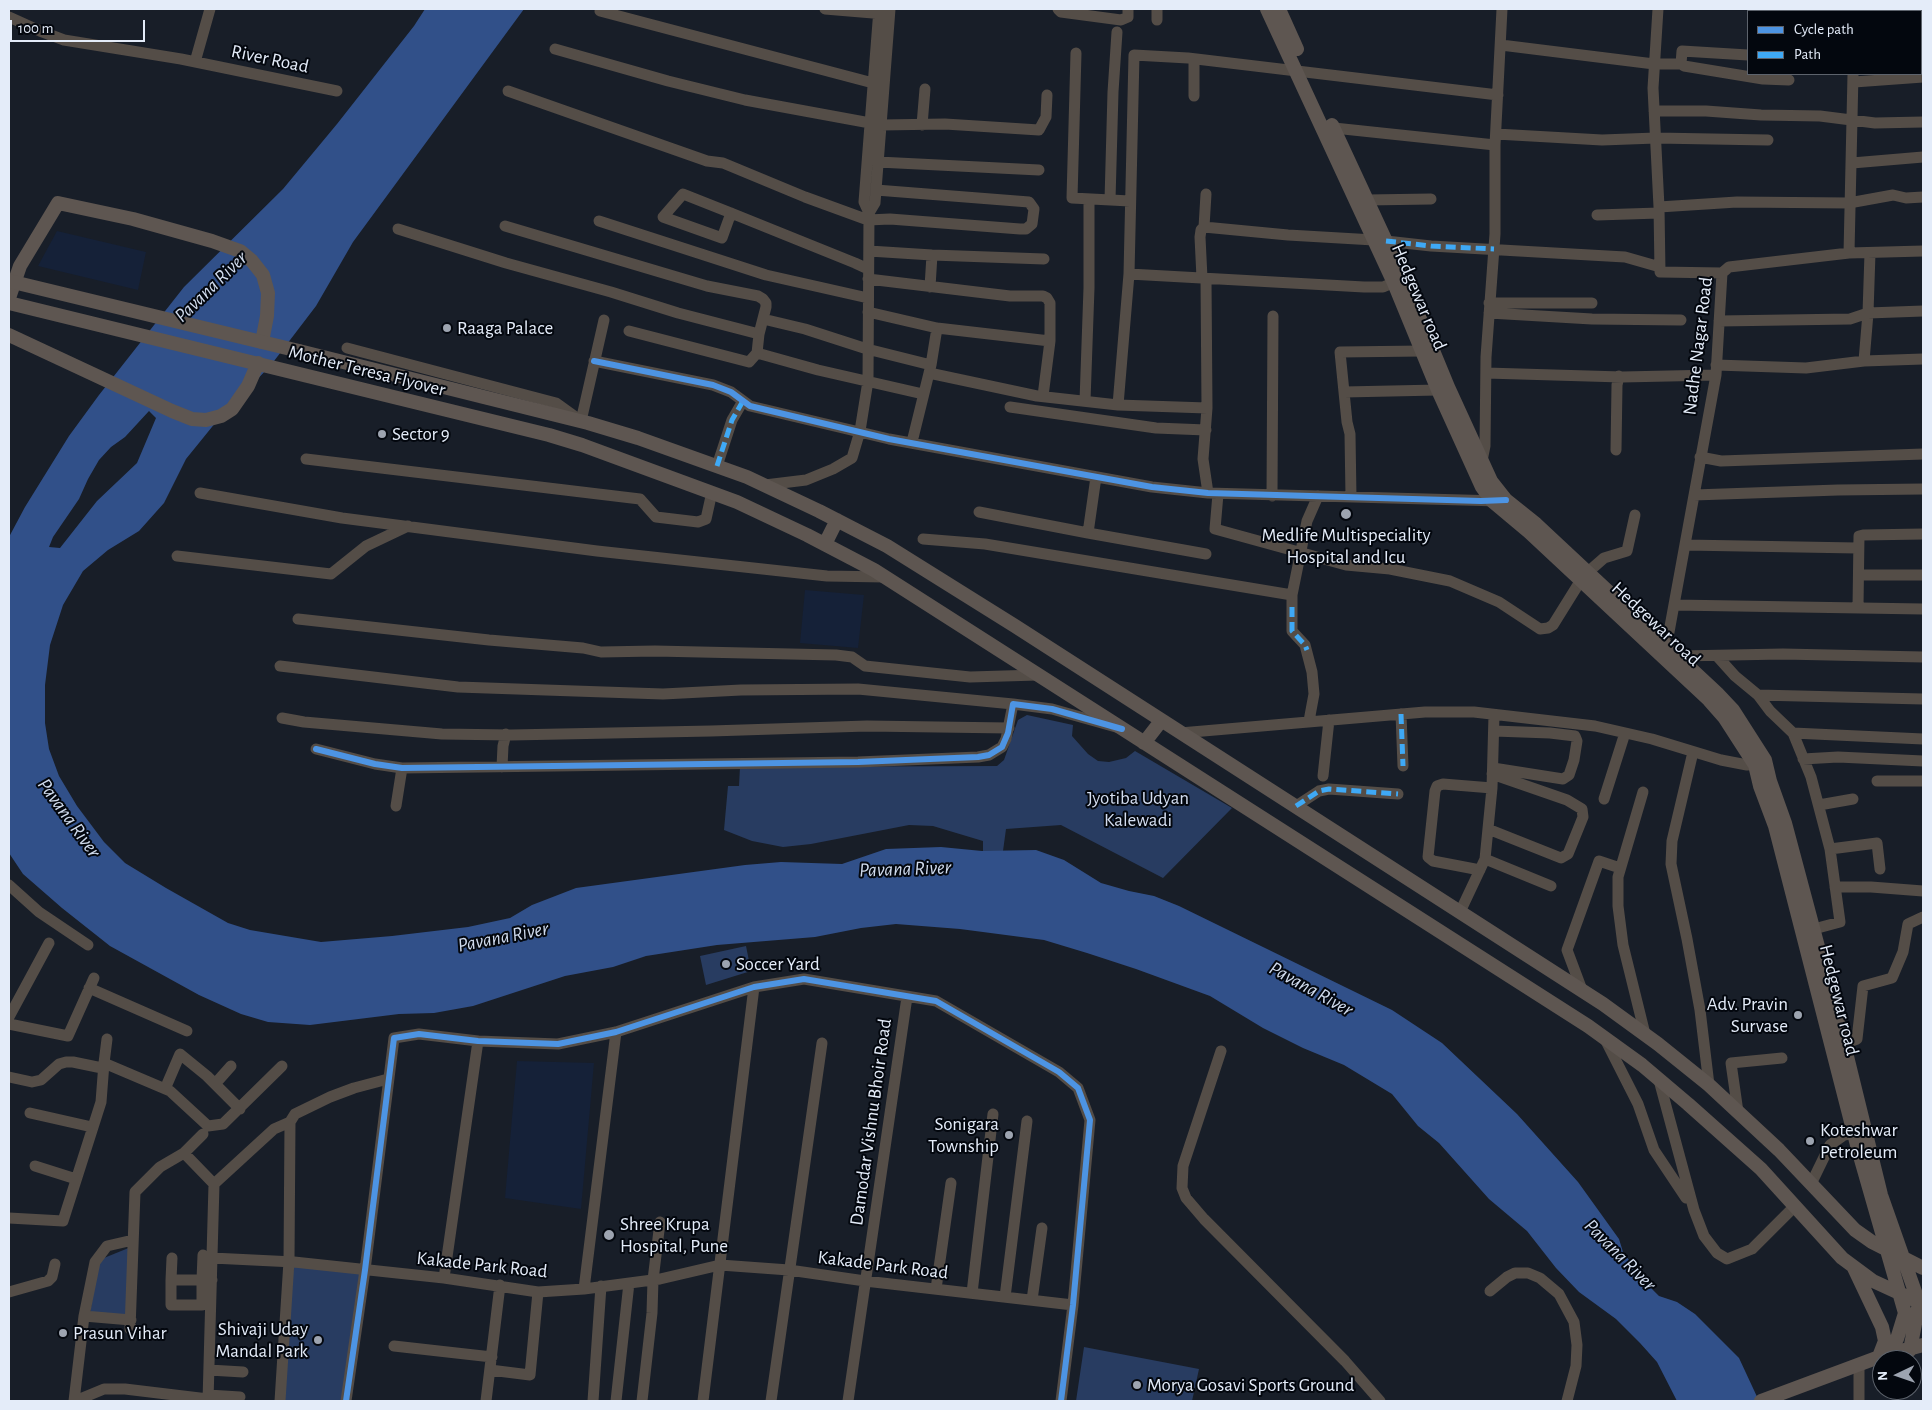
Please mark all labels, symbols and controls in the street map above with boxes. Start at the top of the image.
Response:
scale bar [12,10,148,42]
legend [1747,10,1922,75]
text: 100 m [18,21,53,36]
text: Cycle path [1794,22,1854,37]
street label: River Road [229,40,311,78]
text: Path [1794,47,1821,62]
street label: Hedgewar road [1386,240,1452,354]
water label: Pavana River [170,246,252,328]
street label: Nadhe Nagar Road [1678,276,1718,416]
place label: Raaga Palace [457,317,553,339]
marker: Raaga Palace [441,322,453,334]
street label: Mother Teresa Flyover [286,340,448,402]
place label: Sector 9 [392,423,450,445]
marker: Sector 9 [376,428,388,440]
marker: Medlife Multispeciality Hospital and Icu [1339,507,1353,521]
place label: Medlife Multispeciality Hospital and Icu [1261,524,1431,568]
street label: Hedgewar road [1607,577,1705,671]
water label: Pavana River [32,774,106,862]
park label: Jyotiba Udyan Kalewadi [1087,787,1189,831]
water label: Pavana River [859,855,951,883]
water label: Pavana River [456,916,550,958]
street label: Hedgewar road [1814,942,1864,1058]
place label: Soccer Yard [736,953,820,975]
water label: Pavana River [1265,956,1357,1022]
marker: Soccer Yard [720,958,732,970]
place label: Adv. Pravin Survase [1707,993,1788,1037]
marker: Adv. Pravin Survase [1792,1009,1804,1021]
street label: Damodar Vishnu Bhoir Road [845,1017,897,1227]
place label: Sonigara Township [928,1113,999,1157]
place label: Koteshwar Petroleum [1820,1119,1898,1163]
marker: Sonigara Township [1003,1129,1015,1141]
marker: Koteshwar Petroleum [1804,1135,1816,1147]
place label: Shree Krupa Hospital, Pune [620,1213,728,1257]
water label: Pavana River [1579,1214,1661,1296]
marker: Shree Krupa Hospital, Pune [602,1228,616,1242]
street label: Kakade Park Road [816,1246,950,1284]
street label: Kakade Park Road [415,1247,549,1283]
place label: Shivaji Uday Mandal Park [216,1318,308,1362]
place label: Prasun Vihar [73,1322,167,1344]
marker: Prasun Vihar [57,1327,69,1339]
marker: Shivaji Uday Mandal Park [312,1334,324,1346]
north arrow [1872,1350,1922,1400]
text: N [1876,1371,1890,1381]
place label: Morya Gosavi Sports Ground [1147,1374,1354,1396]
marker: Morya Gosavi Sports Ground [1131,1379,1143,1391]

